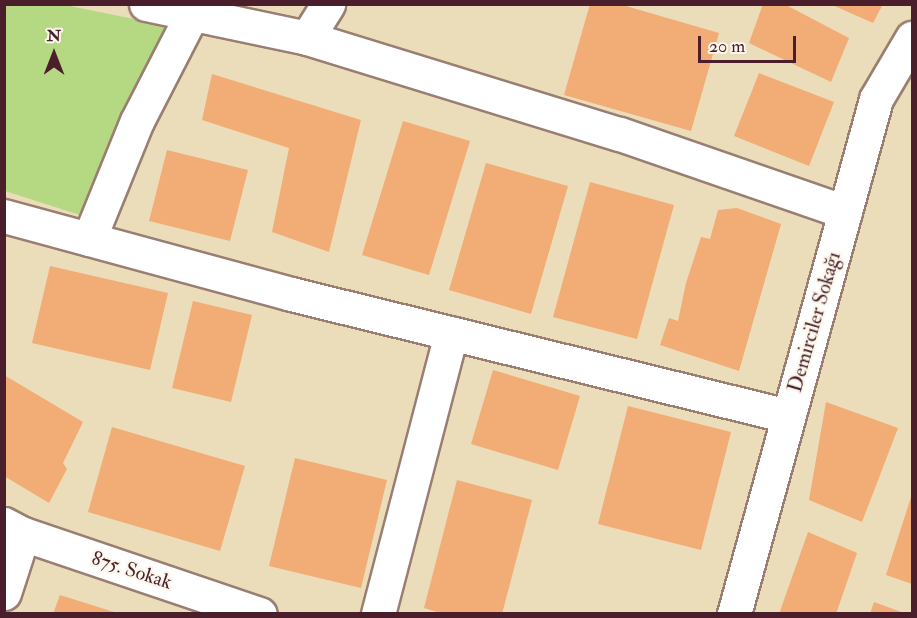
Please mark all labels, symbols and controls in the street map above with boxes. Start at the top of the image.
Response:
north arrow [24,24,84,84]
scale bar [701,24,798,62]
text: N [47,26,61,46]
text: 20 m [709,35,745,58]
street label: Demirciler Sokağı [783,249,845,395]
street label: 875. Sokak [89,546,175,594]

